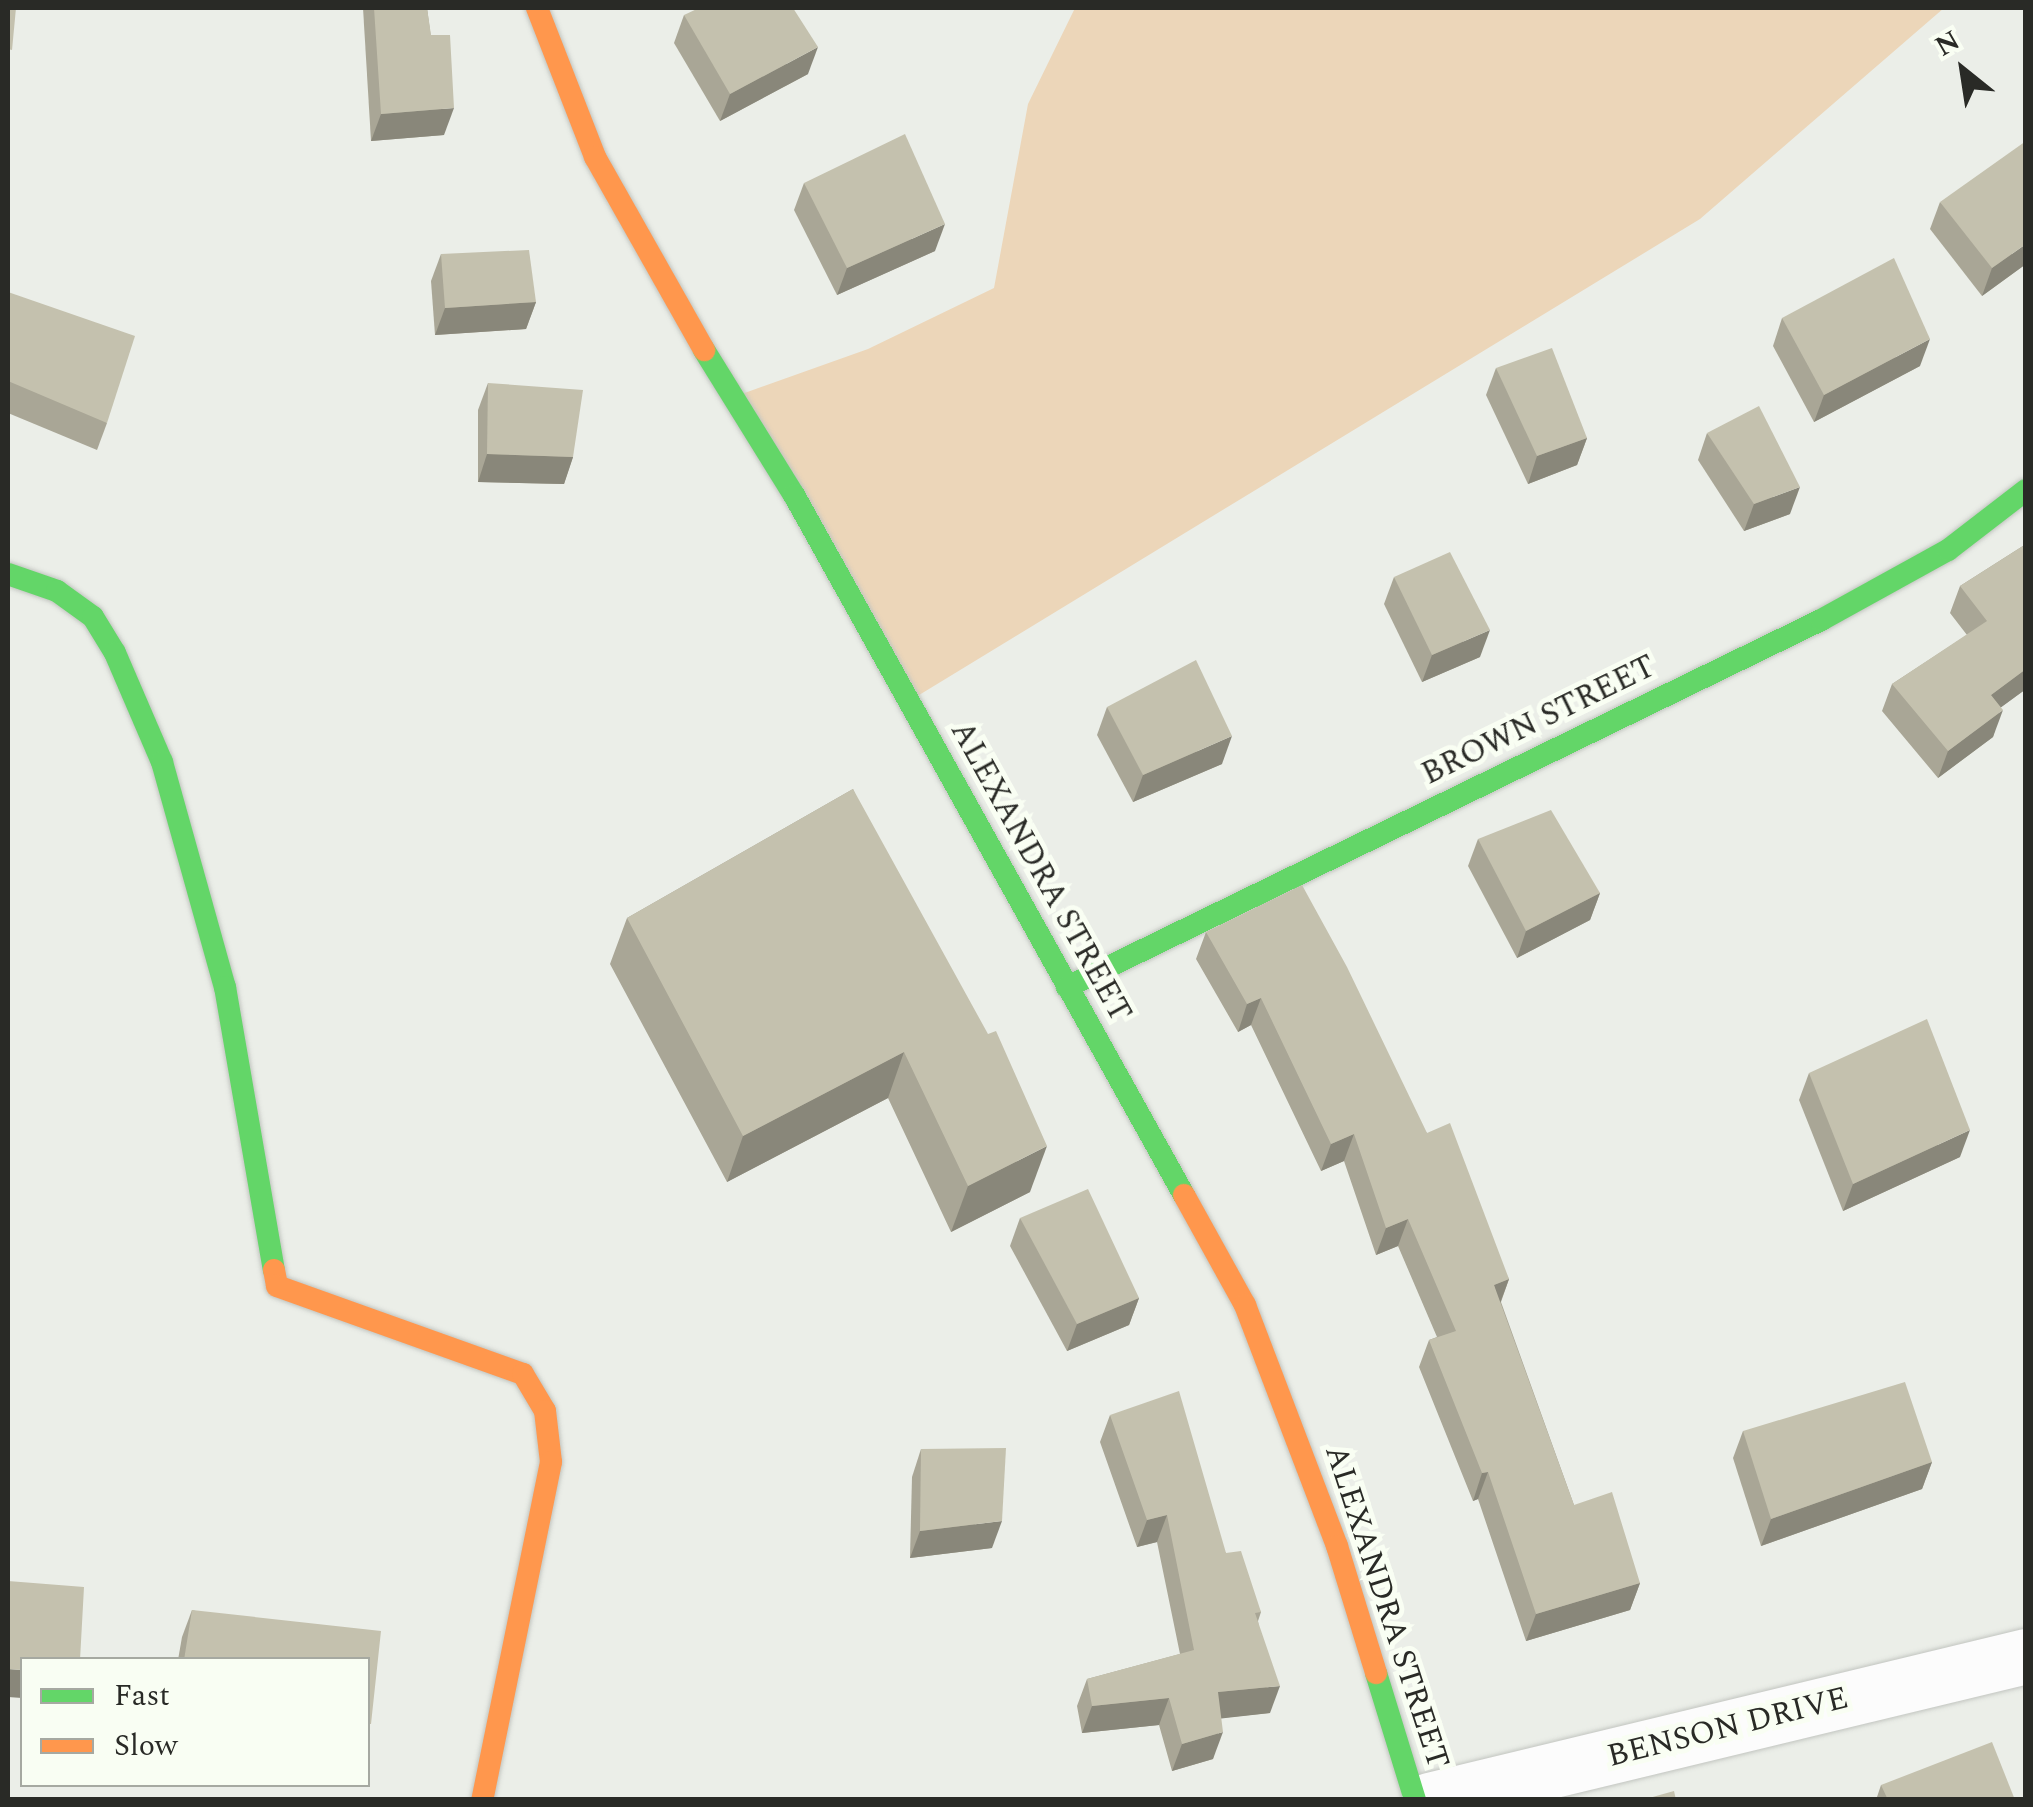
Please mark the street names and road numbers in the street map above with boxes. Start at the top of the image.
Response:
street label: BROWN STREET [1416,648,1662,794]
street label: ALEXANDRA STREET [941,715,1139,1029]
street label: ALEXANDRA STREET [1316,1440,1456,1774]
street label: BENSON DRIVE [1604,1680,1852,1776]

